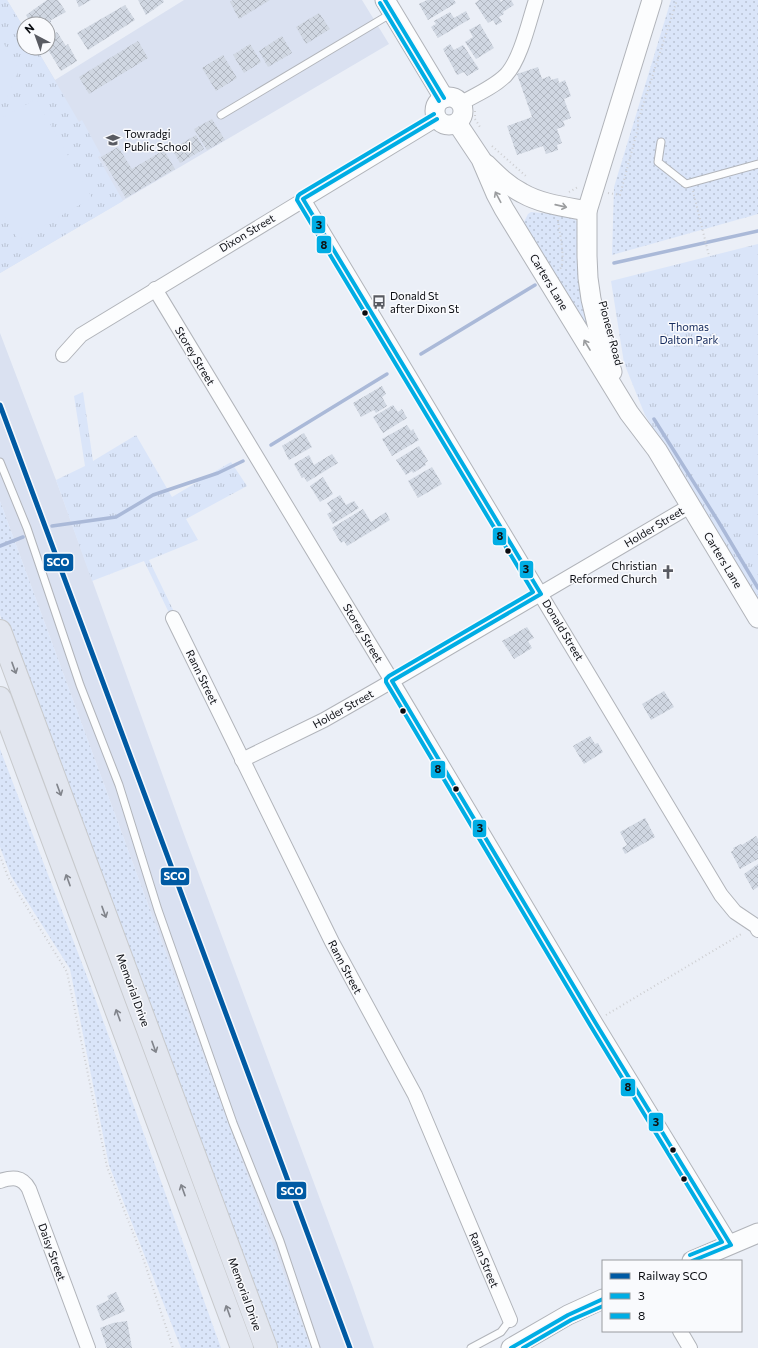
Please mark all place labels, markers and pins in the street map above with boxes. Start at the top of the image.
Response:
place label: Towradgi Public School [124,127,191,153]
school or university icon: Towradgi Public School [105,132,121,148]
place label: Donald St after Dixon St [390,289,460,315]
bus stop icon: Donald St after Dixon St [371,294,387,310]
unlabelled marker [360,308,370,318]
unlabelled marker [503,546,513,556]
place label: Christian Reformed Church [569,559,657,585]
church icon: Christian Reformed Church [660,564,676,580]
unlabelled marker [398,706,408,716]
unlabelled marker [451,784,461,794]
unlabelled marker [668,1145,678,1155]
unlabelled marker [679,1174,689,1184]

